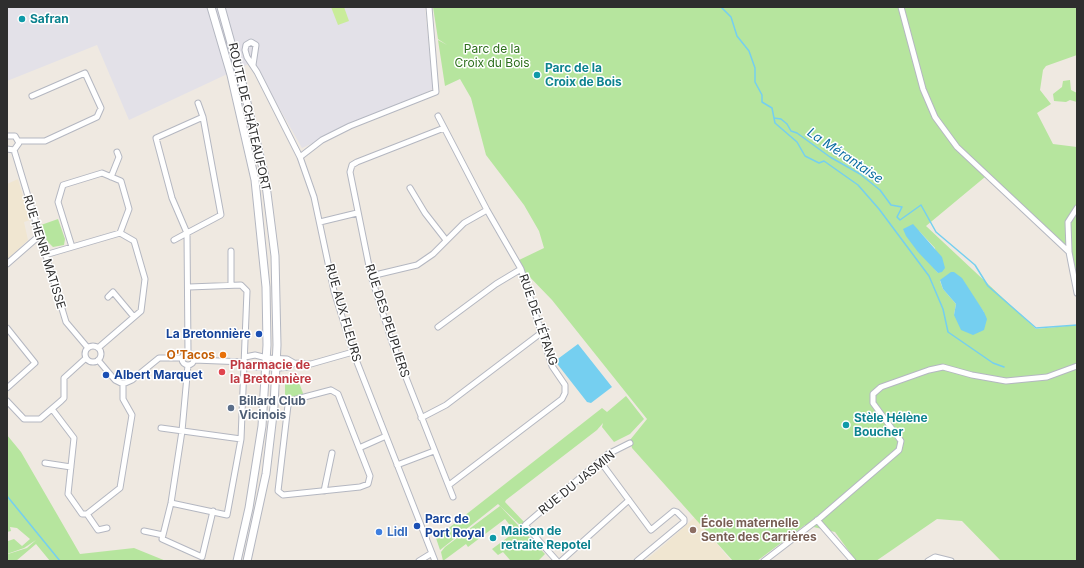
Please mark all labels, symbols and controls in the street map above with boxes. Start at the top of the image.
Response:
place label: Safran [30,12,69,26]
marker: Safran [17,14,27,24]
street label: ROUTE DE CHÂTEAUFORT [225,41,273,193]
park label: Parc de la Croix du Bois [454,42,530,70]
place label: Parc de la Croix de Bois [545,61,622,89]
marker: Parc de la Croix de Bois [532,70,542,80]
water label: La Mérantaise [804,125,886,187]
street label: RUE HENRI MATISSE [20,193,68,311]
street label: RUE AUX FLEURS [322,262,364,364]
street label: RUE DES PEUPLIERS [362,263,412,379]
street label: RUE DE L'ÉTANG [516,272,560,368]
place label: La Bretonnière [166,327,251,341]
marker: La Bretonnière [254,329,264,339]
place label: O'Tacos [166,348,215,362]
marker: O'Tacos [218,350,228,360]
place label: Pharmacie de la Bretonnière [230,358,311,386]
marker: Pharmacie de la Bretonnière [217,367,227,377]
place label: Albert Marquet [114,368,203,382]
marker: Albert Marquet [101,370,111,380]
place label: Billard Club Vicinois [239,394,306,422]
marker: Billard Club Vicinois [226,403,236,413]
place label: Stèle Hélène Boucher [854,411,928,439]
marker: Stèle Hélène Boucher [841,420,851,430]
street label: RUE DU JASMIN [536,448,618,518]
place label: Parc de Port Royal [425,512,485,540]
place label: École maternelle Sente des Carrières [701,516,817,544]
marker: Parc de Port Royal [412,521,422,531]
place label: Maison de retraite Repotel [501,524,591,552]
place label: Lidl [387,525,408,539]
marker: École maternelle Sente des Carrières [688,525,698,535]
marker: Lidl [374,527,384,537]
marker: Maison de retraite Repotel [488,533,498,543]

